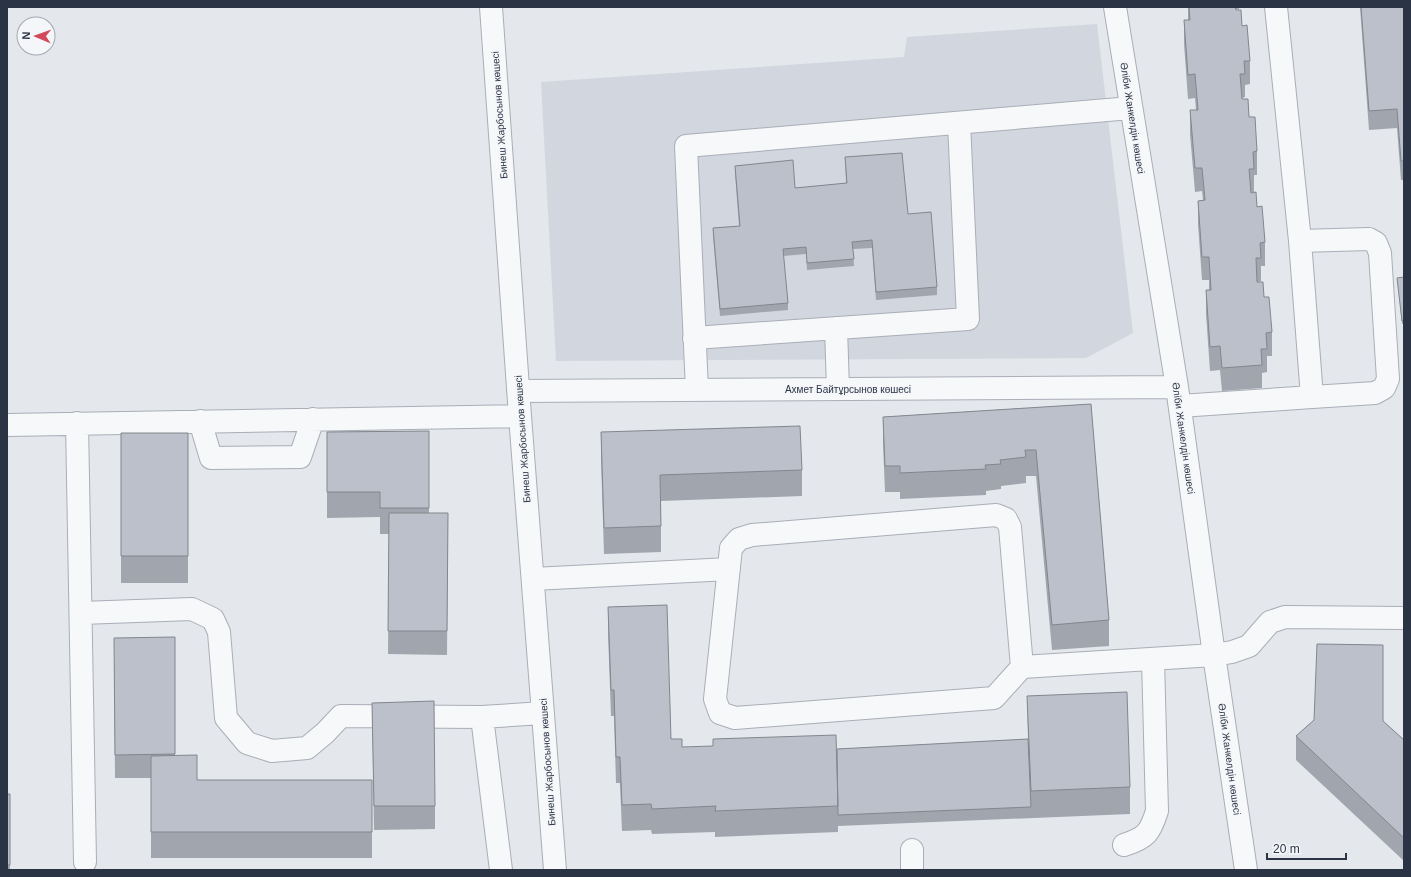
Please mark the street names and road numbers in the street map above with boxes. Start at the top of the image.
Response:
street label: Бинеш Жарбосынов көшесі [490,51,509,179]
street label: Әліби Жанкелдін көшесі [1118,62,1147,175]
street label: Бинеш Жарбосынов көшесі [513,375,532,503]
street label: Әліби Жанкелдін көшесі [1170,381,1197,495]
street label: Ахмет Байтұрсынов көшесі [785,384,911,395]
street label: Бинеш Жарбосынов көшесі [538,698,557,826]
street label: Әліби Жанкелдін көшесі [1216,702,1243,816]

